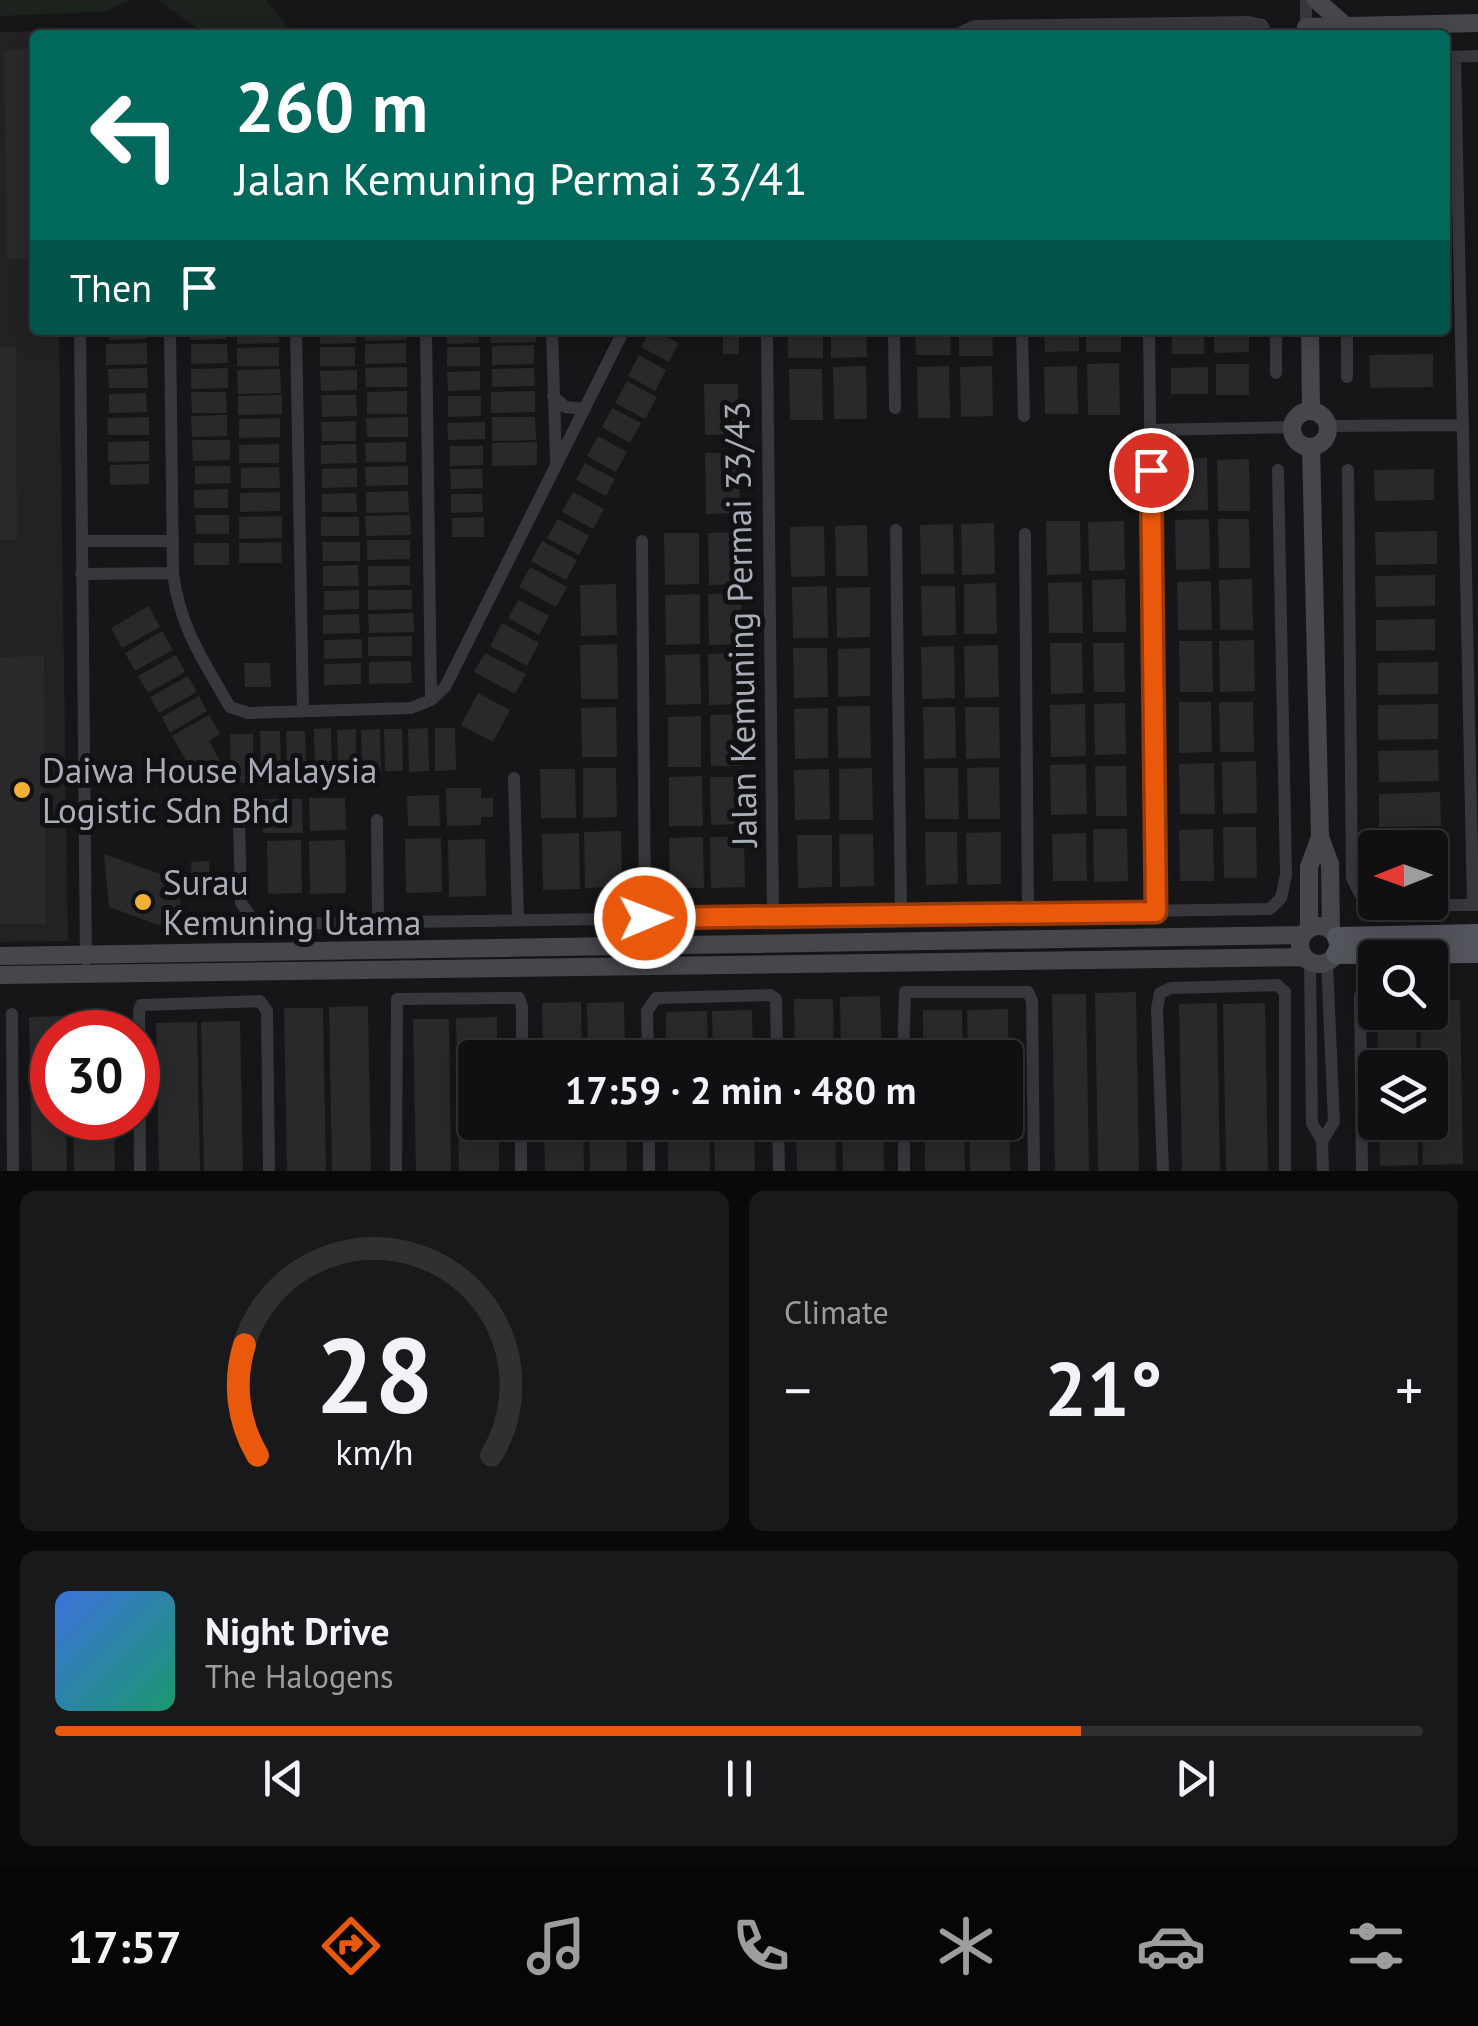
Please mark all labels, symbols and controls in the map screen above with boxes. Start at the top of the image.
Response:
text: 260 m [235,61,428,151]
icon: left [70,70,200,200]
text: Jalan Kemuning Permai 33/41 [235,149,808,207]
icon: arrive [172,260,227,315]
text: Then [70,263,152,312]
street label: Jalan Kemuning Permai 33/43 [713,401,767,849]
pin [1109,428,1194,513]
icon: arrive [1124,443,1179,498]
place label: Daiwa House Malaysia Logistic Sdn Bhd [42,747,377,833]
marker: Daiwa House Malaysia Logistic Sdn Bhd [11,779,33,801]
north arrow [1358,830,1448,920]
map controls [1358,830,1448,1140]
place label: Surau Kemuning Utama [163,859,421,945]
position arrow [593,866,697,970]
marker: Surau Kemuning Utama [132,891,154,913]
button: search [1358,940,1448,1030]
speed limit sign: 30 [30,1010,160,1140]
button: layers [1358,1050,1448,1140]
text: 17:59 · 2 min · 480 m [565,1065,916,1114]
text: Climate [784,1291,889,1333]
text: 28 [316,1307,433,1442]
text: 21° [1045,1340,1162,1437]
text: − [784,1354,812,1425]
text: + [1395,1354,1423,1425]
text: km/h [335,1429,414,1475]
text: Night Drive [205,1606,389,1655]
text: The Halogens [205,1655,393,1697]
icon: previous [256,1751,311,1806]
icon: pause [712,1751,767,1806]
icon: next [1168,1751,1223,1806]
icon: directions [316,1911,386,1981]
icon: music [521,1911,591,1981]
icon: phone [726,1911,796,1981]
icon: climate [931,1911,1001,1981]
icon: car [1136,1911,1206,1981]
icon: filters [1341,1911,1411,1981]
text: 17:57 [67,1917,182,1975]

